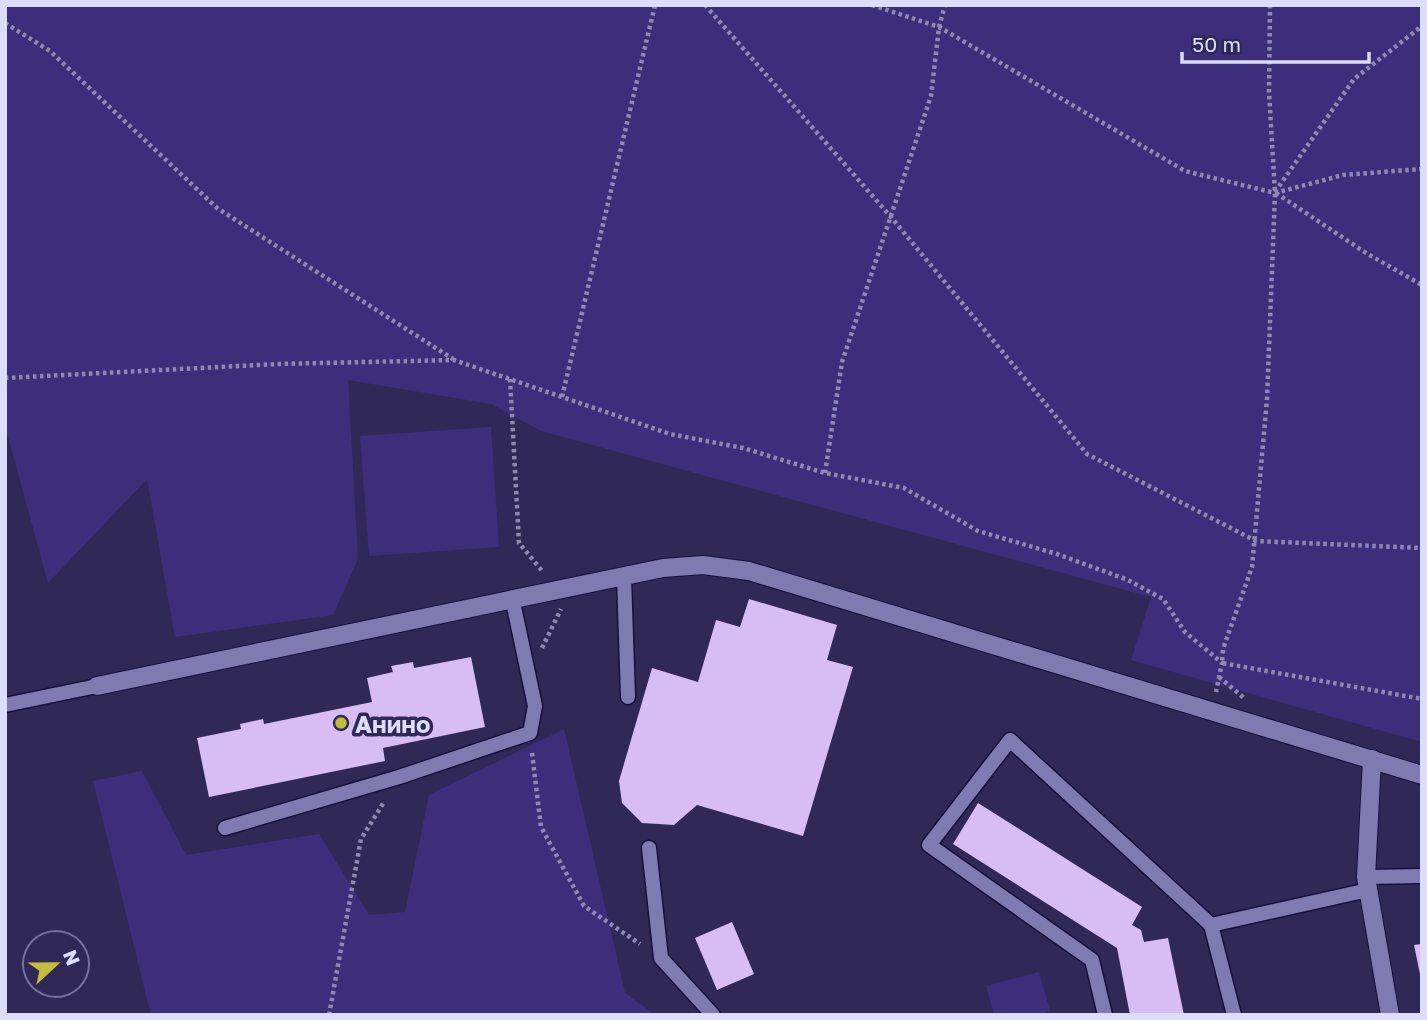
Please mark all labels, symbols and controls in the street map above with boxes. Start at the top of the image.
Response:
scale bar [1182,21,1369,65]
text: 50 m [1192,31,1241,57]
place label: Анино [355,709,430,738]
marker: Анино [333,715,349,731]
north arrow [21,929,91,999]
text: N [59,946,86,968]

